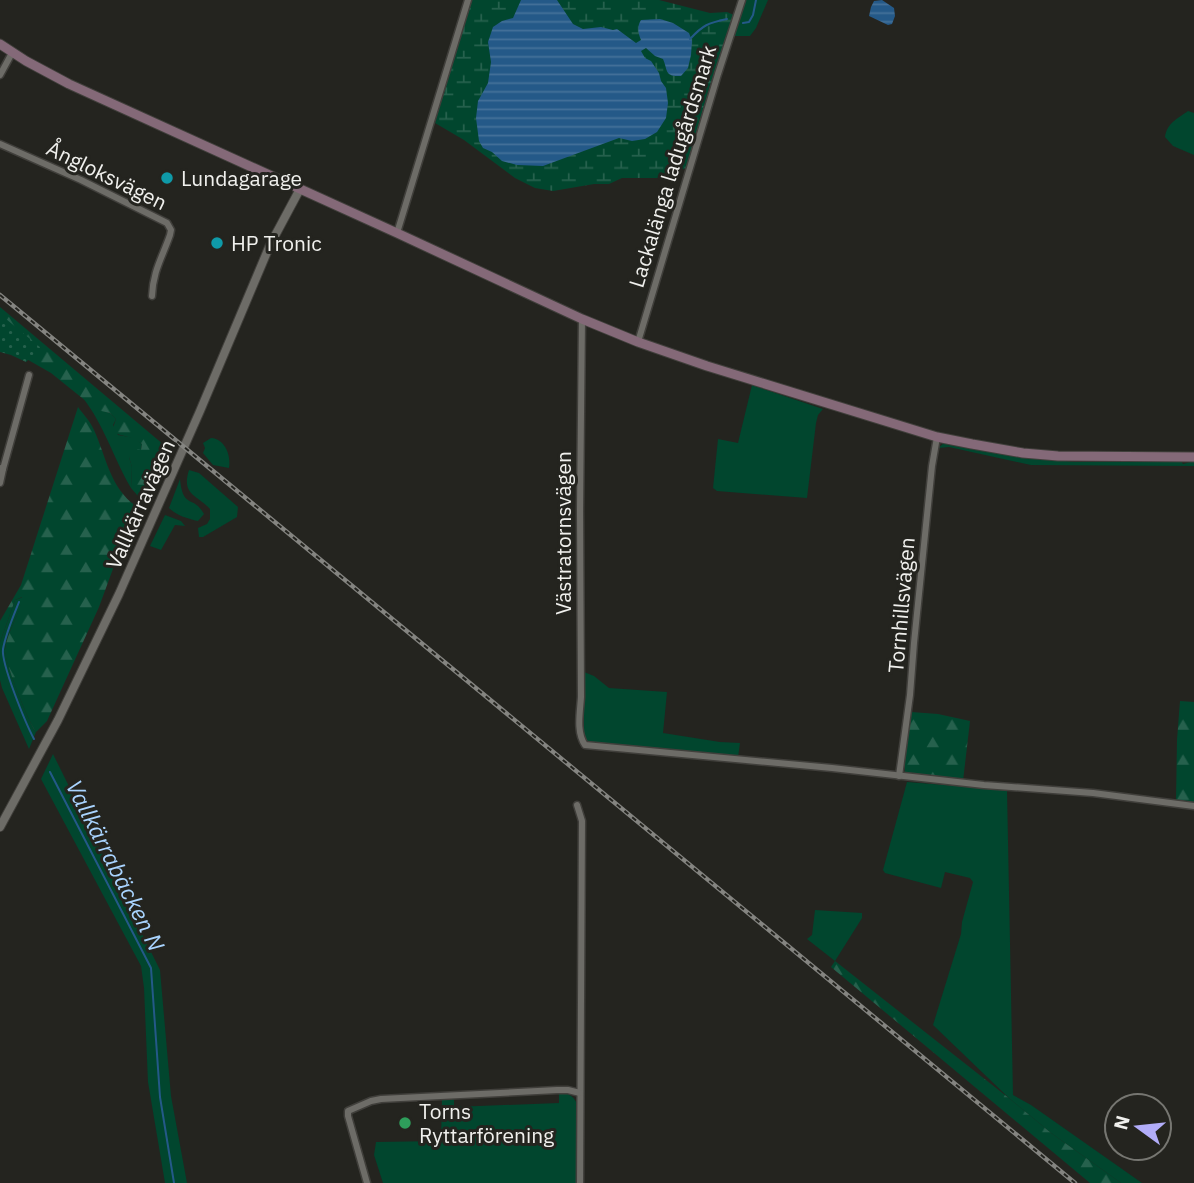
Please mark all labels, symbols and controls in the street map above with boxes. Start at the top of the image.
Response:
street label: Lackalänga ladugårdsmark [622,41,722,291]
street label: Ångloksvägen [42,134,172,216]
place label: Lundagarage [181,164,302,192]
marker: Lundagarage [159,170,175,186]
place label: HP Tronic [231,229,322,257]
marker: HP Tronic [209,235,225,251]
street label: Vallkärravägen [99,435,181,573]
street label: Västratornsvägen [549,451,577,615]
street label: Tornhillsvägen [881,536,921,674]
water label: Vallkärrabäcken N [60,774,172,956]
north arrow [1103,1092,1173,1162]
place label: Torns Ryttarförening [419,1097,554,1149]
text: N [1108,1113,1135,1132]
marker: Torns Ryttarförening [397,1115,413,1131]

